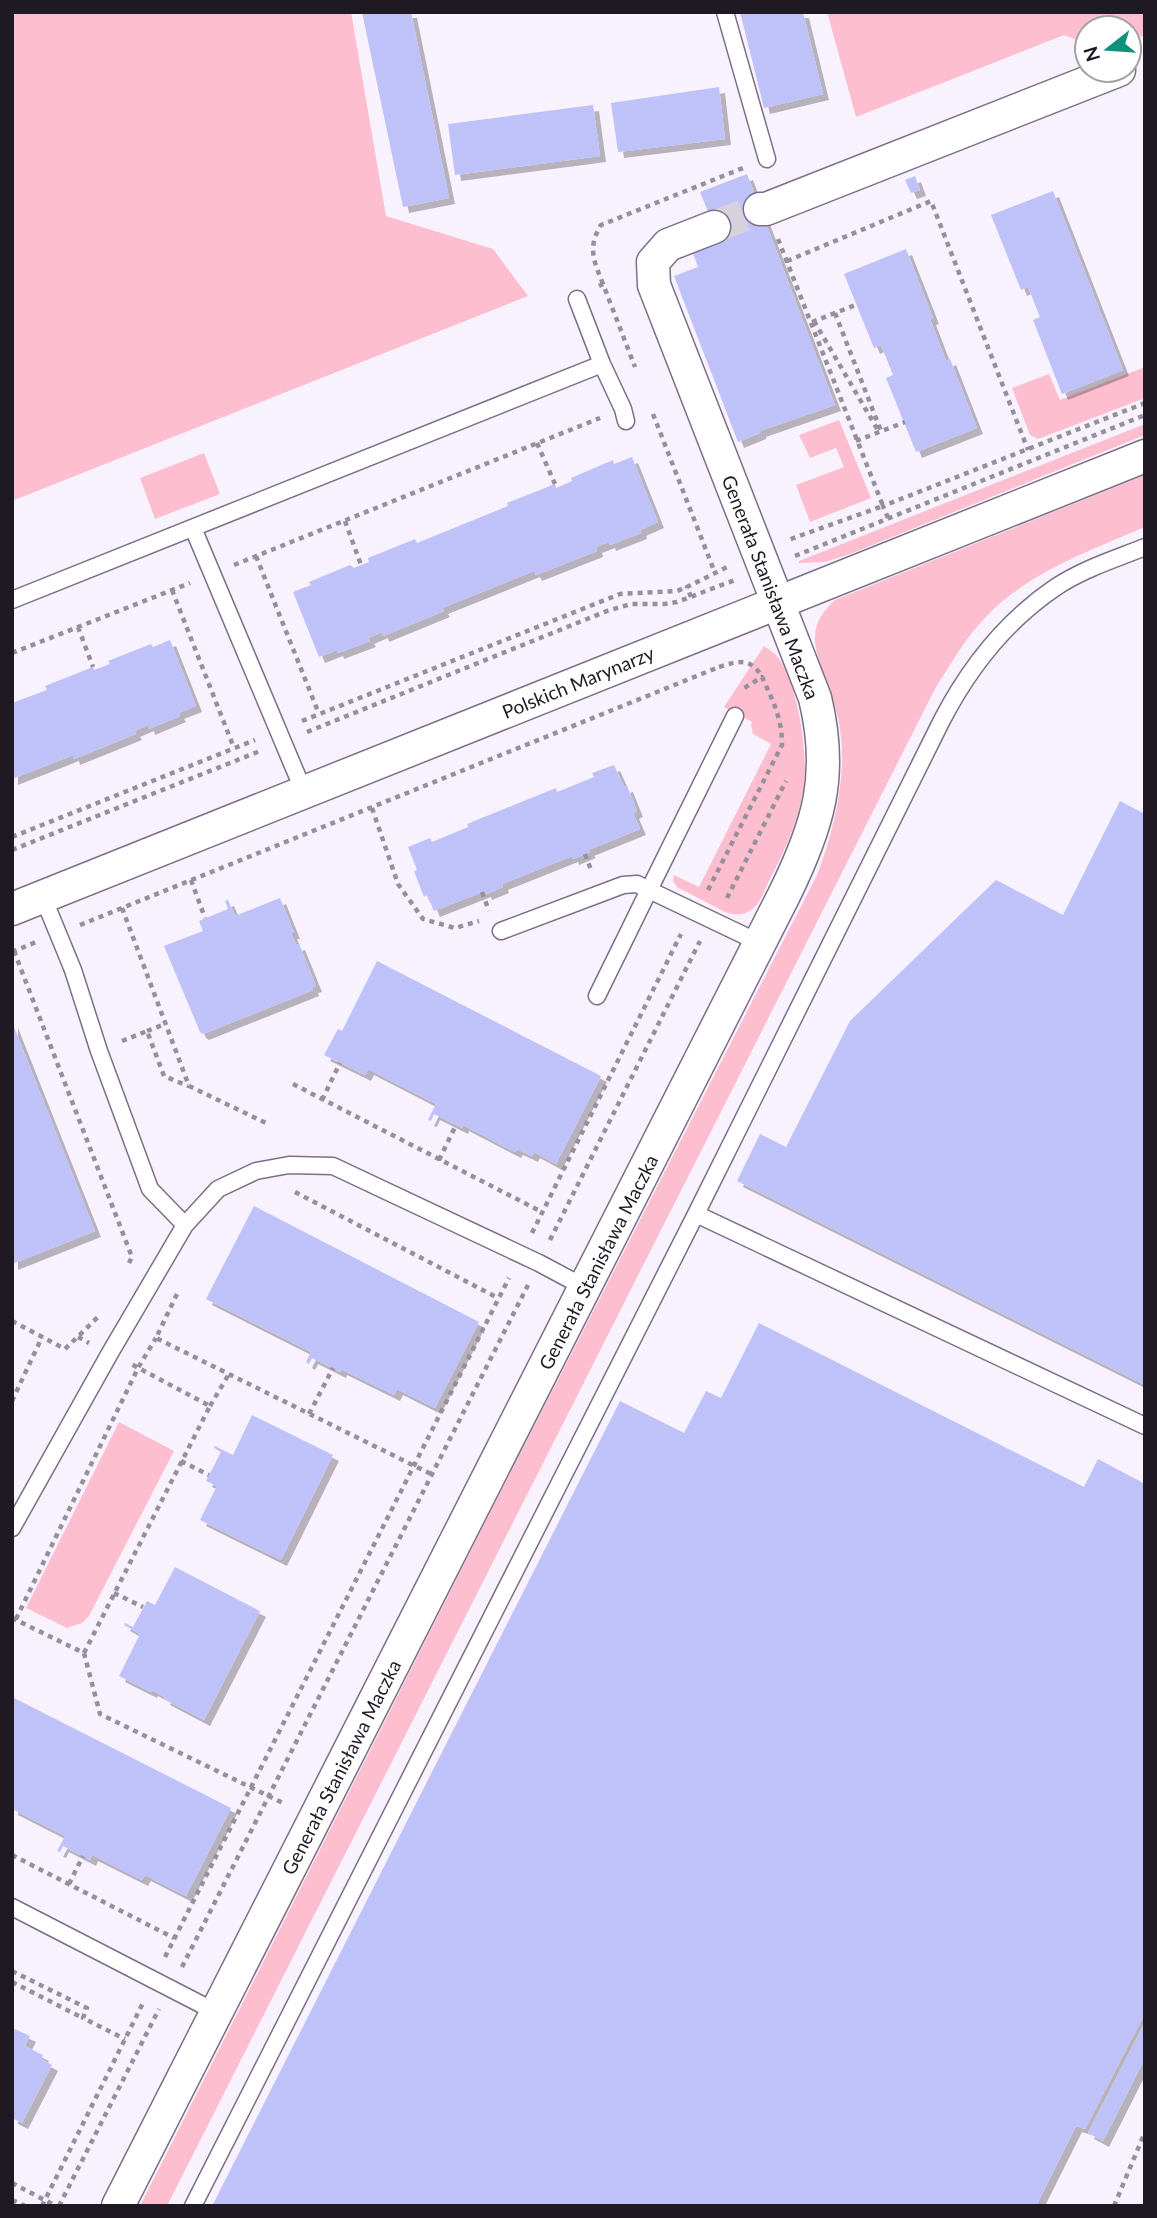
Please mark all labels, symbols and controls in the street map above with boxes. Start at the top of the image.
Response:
north arrow [1073,14,1143,84]
text: N [1078,44,1104,64]
street label: Generała Stanisława Maczka [718,472,824,702]
street label: Polskich Marynarzy [499,641,658,723]
street label: Generała Stanisława Maczka [534,1151,662,1373]
street label: Generała Stanisława Maczka [277,1656,405,1878]

